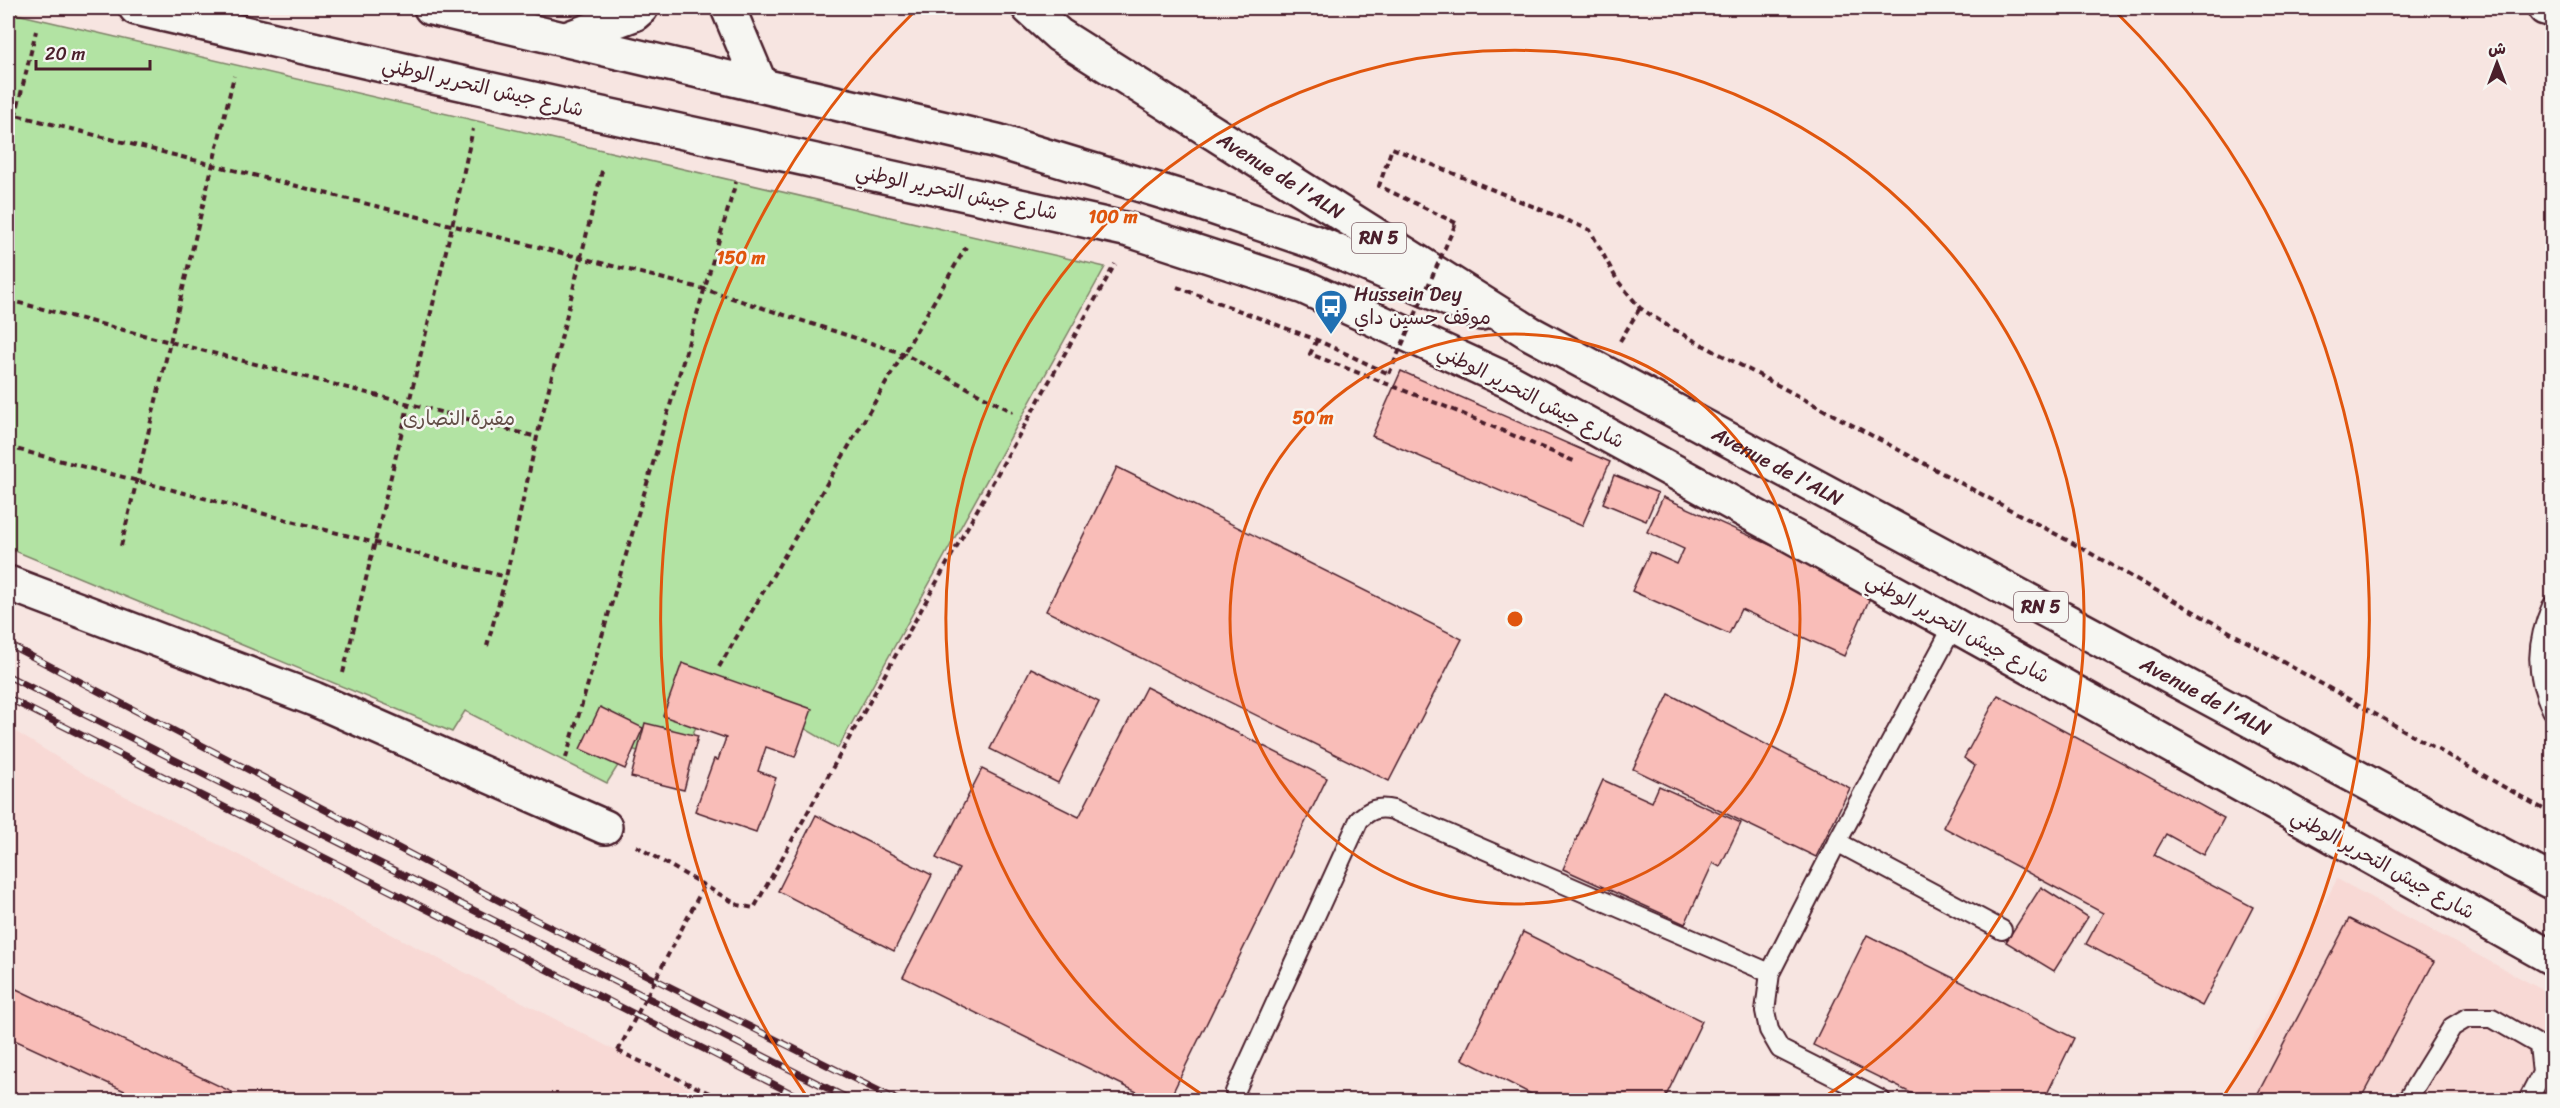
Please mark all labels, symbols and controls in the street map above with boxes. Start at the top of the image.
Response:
scale bar [36,33,150,71]
north arrow [2467,33,2527,93]
text: ش [2488,34,2506,63]
text: 20 m [45,38,85,70]
street label: شارع جيش التحرير الوطني [379,47,587,127]
street label: Avenue de l'ALN [1210,121,1351,229]
street label: شارع جيش التحرير الوطني [853,154,1061,230]
text: 100 m [1089,201,1138,233]
road number: RN 5 [1352,223,1406,253]
text: 150 m [717,242,765,274]
place label: Hussein Dey موقف حسين داي [1354,277,1491,335]
bus stop icon: Hussein Dey موقف حسين داي [1313,288,1349,335]
street label: شارع جيش التحرير الوطني [1431,334,1631,458]
park label: مقبرة النصارى [403,401,515,436]
text: 50 m [1293,402,1334,434]
street label: Avenue de l'ALN [1705,416,1850,516]
street label: شارع جيش التحرير الوطني [1860,563,2056,693]
road number: RN 5 [2014,592,2068,622]
centre of rings [1505,609,1525,629]
street label: Avenue de l'ALN [2133,646,2278,746]
street label: شارع جيش التحرير الوطني [2285,799,2481,929]

